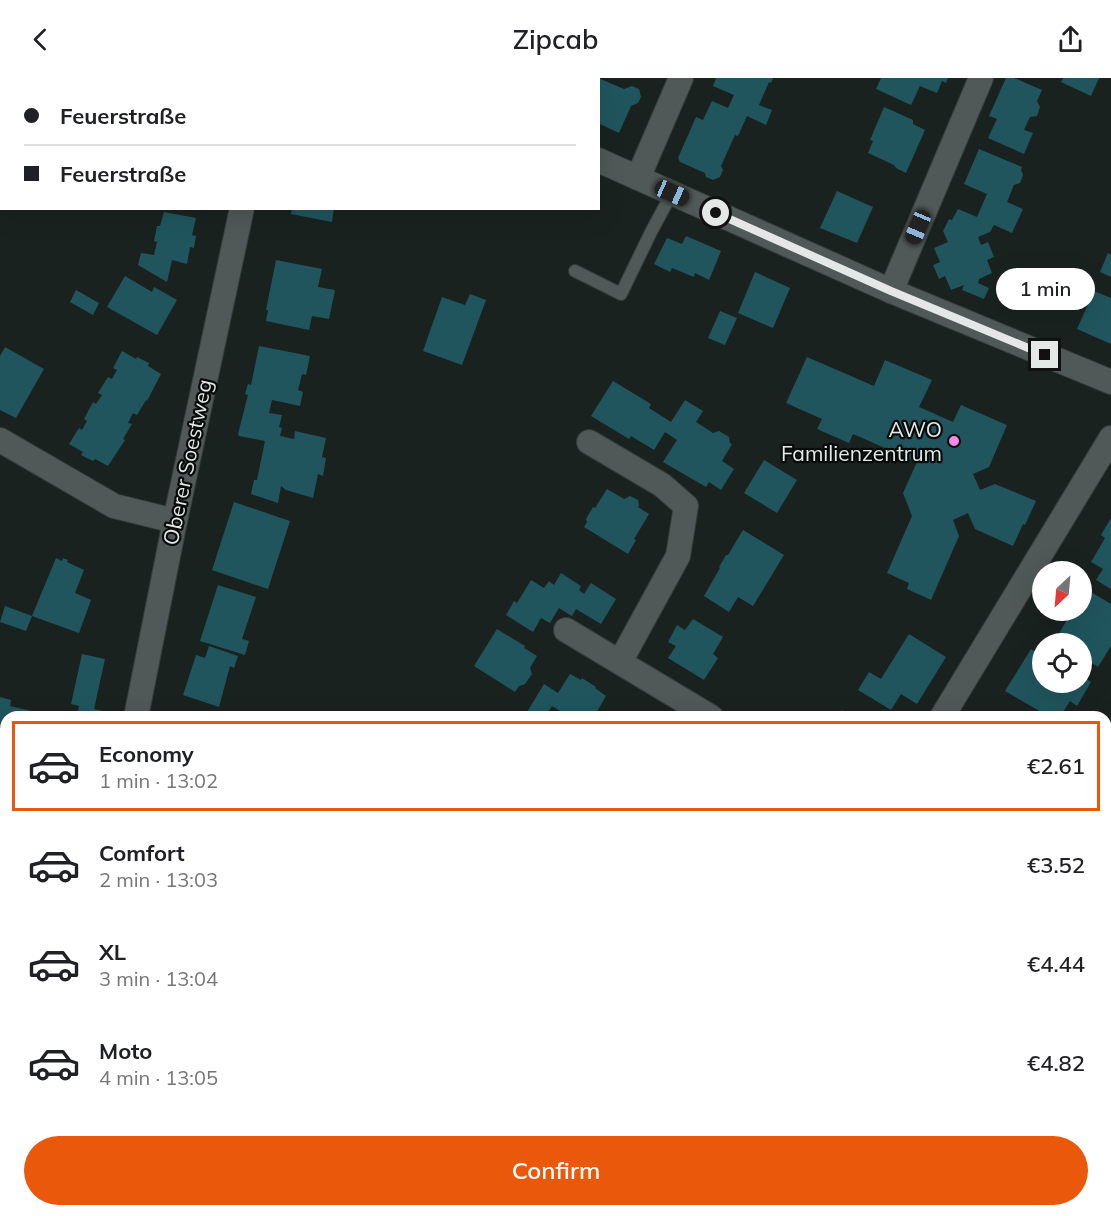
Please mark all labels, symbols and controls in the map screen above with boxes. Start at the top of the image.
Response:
text: Zipcab [513,22,598,56]
icon: back [24,23,57,56]
icon: share [1054,23,1087,56]
text: Feuerstraße [60,102,186,130]
text: Feuerstraße [60,160,186,188]
car [652,177,692,209]
route start [702,199,729,226]
car [903,207,933,247]
callout: 1 min [996,268,1094,310]
text: 1 min [1020,276,1071,301]
route end [1031,341,1058,368]
street label: Oberer Soestweg [157,377,217,547]
place label: AWO Familienzentrum [781,416,942,466]
marker: AWO Familienzentrum [947,434,961,448]
north arrow [1032,561,1092,621]
map controls [1032,561,1092,693]
button: locate [1032,633,1092,693]
icon: car [27,739,81,793]
text: Economy [99,740,194,768]
text: €2.61 [1027,752,1085,780]
text: 1 min · 13:02 [99,768,218,793]
icon: car [27,838,81,892]
text: Comfort [99,839,185,867]
text: €3.52 [1027,851,1085,879]
text: 2 min · 13:03 [99,867,218,892]
icon: car [27,937,81,991]
text: XL [99,938,126,966]
text: €4.44 [1027,950,1085,978]
text: 3 min · 13:04 [99,966,218,991]
icon: car [27,1036,81,1090]
text: Moto [99,1037,152,1065]
text: €4.82 [1027,1049,1085,1077]
text: 4 min · 13:05 [99,1065,218,1090]
button: Confirm [24,1136,1088,1205]

